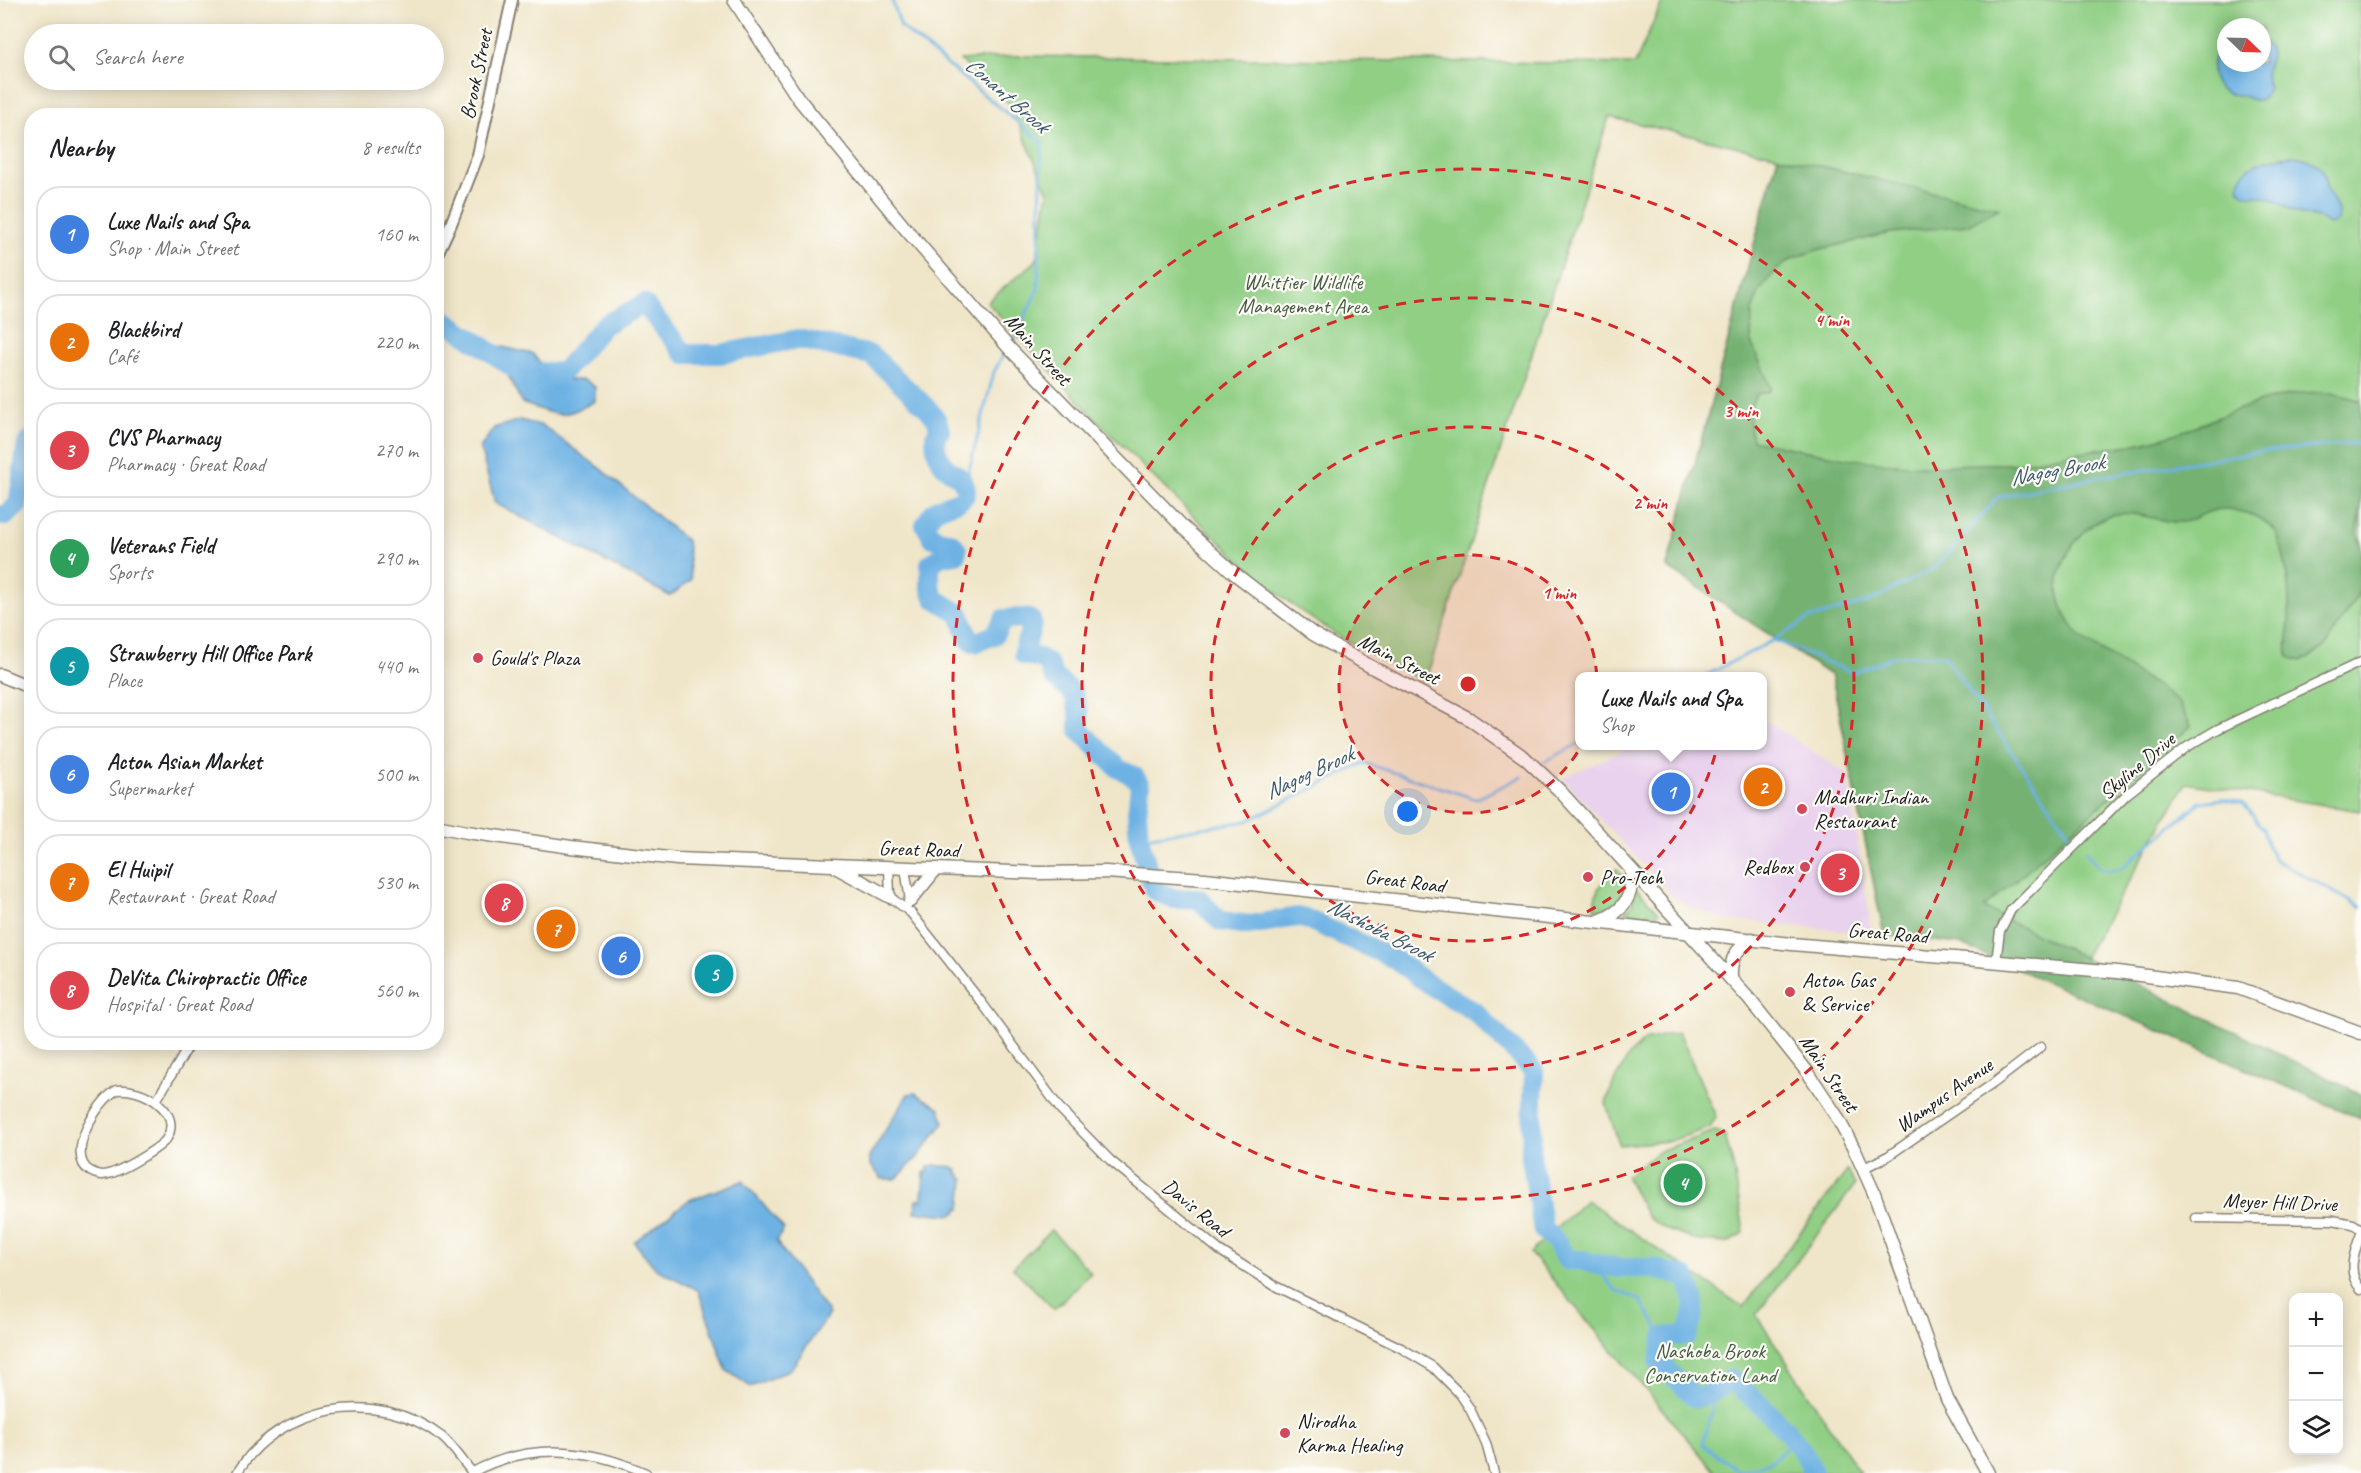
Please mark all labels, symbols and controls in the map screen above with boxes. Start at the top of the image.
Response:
north arrow [2217,18,2271,72]
search box [24,24,444,90]
street label: Brook Street [454,25,499,121]
icon: search [45,41,78,74]
text: Search here [93,43,183,71]
water label: Conant Brook [959,51,1058,142]
text: Nearby [48,131,113,164]
text: 8 results [361,135,420,160]
text: Luxe Nails and Spa [107,208,249,236]
text: 1 [65,222,74,247]
text: 160 m [375,222,418,247]
text: Shop · Main Street [107,236,238,261]
park label: Whittier Wildlife Management Area [1238,269,1370,319]
street label: Main Street [999,308,1078,392]
text: 4 min [1815,309,1850,331]
text: Blackbird [107,316,179,344]
text: 2 [65,330,74,355]
text: 220 m [375,330,418,355]
text: Café [107,344,138,369]
text: 3 min [1724,400,1759,422]
text: CVS Pharmacy [107,424,220,452]
text: 3 [65,438,74,463]
text: 270 m [375,438,418,463]
water label: Nagog Brook [2008,447,2110,492]
text: Pharmacy · Great Road [107,452,265,477]
text: 2 min [1633,492,1668,514]
text: Veterans Field [107,532,214,560]
text: 4 [65,546,74,571]
text: 290 m [375,546,418,571]
text: Sports [107,560,152,585]
text: 1 min [1542,582,1577,604]
street label: Main Street [1354,627,1446,692]
text: Strawberry Hill Office Park [107,640,311,668]
place label: Gould's Plaza [490,645,581,671]
marker: Gould's Plaza [471,651,485,665]
text: 5 [65,654,74,679]
text: 440 m [375,654,418,679]
text: Place [107,668,142,693]
popup [1575,672,1767,750]
centre of rings [1458,674,1478,694]
text: Luxe Nails and Spa [1600,685,1742,713]
text: Shop [1600,713,1634,738]
street label: Skyline Drive [2094,725,2182,805]
water label: Nagog Brook [1260,739,1361,806]
text: Acton Asian Market [107,748,261,776]
text: 6 [65,762,74,787]
text: 500 m [375,762,418,787]
pin: 2 [1744,764,1782,810]
pin: 1 [1652,770,1690,814]
text: Supermarket [107,776,192,801]
place label: Madhuri Indian Restaurant [1814,784,1930,834]
your location [1393,797,1422,826]
marker: Madhuri Indian Restaurant [1795,802,1809,816]
street label: Great Road [878,835,962,863]
pin: 3 [1820,850,1860,896]
place label: Redbox [1743,854,1795,880]
text: El Huipil [107,856,170,884]
marker: Redbox [1798,860,1812,874]
street label: Great Road [1364,863,1449,899]
place label: Pro-Tech [1600,864,1665,890]
text: 7 [65,870,74,895]
text: 530 m [375,870,418,895]
marker: Pro-Tech [1581,870,1595,884]
pin: 8 [484,880,524,926]
text: Restaurant · Great Road [107,884,274,909]
water label: Nashoba Brook [1322,891,1441,970]
pin: 7 [536,906,576,952]
street label: Great Road [1847,917,1932,950]
pin: 6 [602,934,640,978]
pin: 5 [694,952,734,996]
text: DeVita Chiropractic Office [107,964,306,992]
place label: Acton Gas & Service [1802,967,1877,1017]
text: 8 [65,978,74,1003]
text: 560 m [375,978,418,1003]
marker: Acton Gas & Service [1783,985,1797,999]
text: Hospital · Great Road [107,992,252,1017]
street label: Main Street [1794,1029,1866,1118]
street label: Wampus Avenue [1891,1051,1998,1138]
pin: 4 [1664,1160,1702,1206]
street label: Davis Road [1157,1173,1237,1245]
street label: Meyer Hill Drive [2223,1187,2339,1217]
map controls [2289,1293,2343,1455]
button: + [2289,1293,2343,1347]
park label: Nashoba Brook Conservation Land [1644,1338,1780,1388]
button: − [2289,1347,2343,1401]
button: layers [2289,1401,2343,1455]
place label: Nirodha Karma Healing [1297,1408,1403,1458]
marker: Nirodha Karma Healing [1278,1426,1292,1440]

